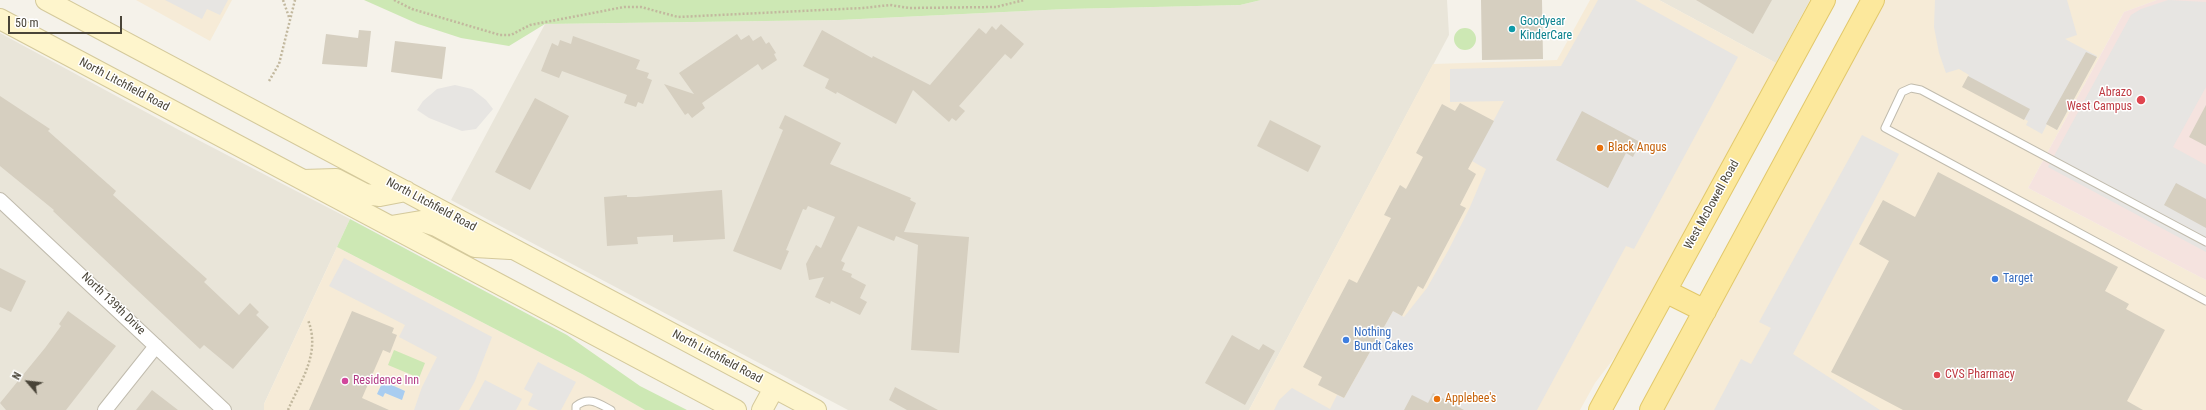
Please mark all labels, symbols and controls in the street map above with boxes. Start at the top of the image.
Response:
scale bar [10,8,124,34]
place label: Goodyear KinderCare [1520,15,1572,43]
text: 50 m [15,16,39,30]
marker: Goodyear KinderCare [1507,24,1517,34]
street label: North Litchfield Road [77,55,171,115]
place label: Abrazo West Campus [2067,86,2132,114]
marker: Abrazo West Campus [2135,94,2147,106]
place label: Black Angus [1608,141,1667,155]
marker: Black Angus [1595,143,1605,153]
street label: West McDowell Road [1682,158,1742,252]
street label: North Litchfield Road [384,175,478,235]
street label: North 139th Drive [78,270,148,338]
place label: Target [2003,272,2033,286]
marker: Target [1990,274,2000,284]
place label: Nothing Bundt Cakes [1354,326,1413,354]
street label: North Litchfield Road [670,327,764,387]
marker: Nothing Bundt Cakes [1341,335,1351,345]
north arrow [8,362,48,402]
place label: CVS Pharmacy [1945,368,2015,382]
text: N [10,370,24,382]
marker: CVS Pharmacy [1932,370,1942,380]
place label: Residence Inn [353,374,419,388]
marker: Residence Inn [340,376,350,386]
place label: Applebee's [1445,392,1496,406]
marker: Applebee's [1432,394,1442,404]

